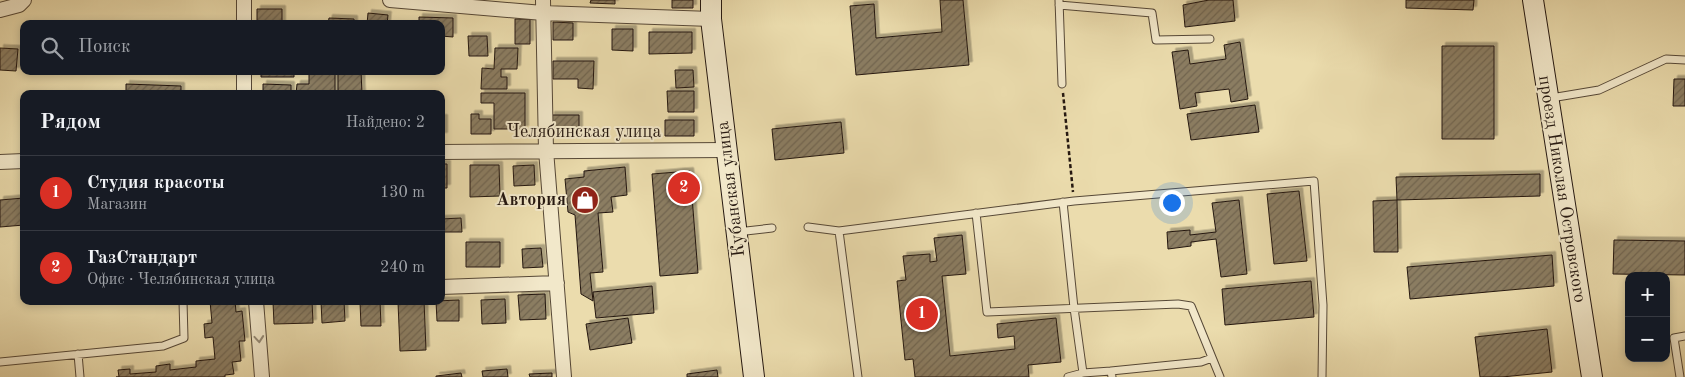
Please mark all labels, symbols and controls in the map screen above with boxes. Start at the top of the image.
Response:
search box [20,20,445,75]
icon: search [38,34,66,62]
text: Поиск [78,38,130,57]
street label: проезд Николая Островского [1535,74,1589,304]
text: Рядом [40,112,101,133]
text: Найдено: 2 [346,115,425,131]
street label: Кубанская улица [714,120,748,258]
street label: Челябинская улица [507,123,661,141]
pin: 2 [668,169,700,207]
text: Студия красоты [87,174,225,193]
text: 1 [51,185,61,201]
text: 130 m [380,185,425,201]
shop icon: Автория [570,185,600,215]
your location [1159,190,1185,216]
place label: Автория [496,191,566,209]
text: Магазин [87,197,147,213]
text: ГазСтандарт [87,249,197,268]
text: 2 [51,260,61,276]
text: 240 m [380,260,425,276]
text: Офис · Челябинская улица [87,272,275,288]
map controls [1625,272,1670,362]
button: + [1625,272,1670,317]
pin: 1 [906,295,938,333]
button: − [1625,317,1670,362]
one-way arrow [253,335,264,343]

